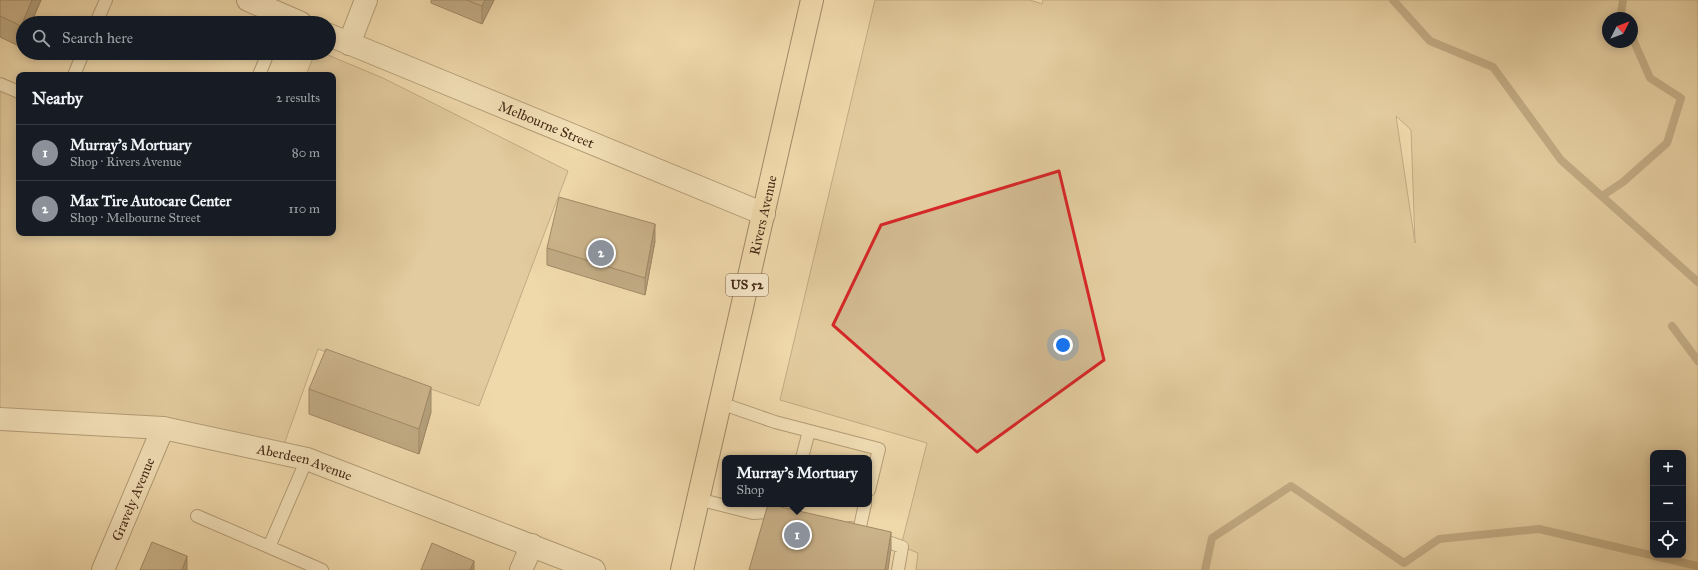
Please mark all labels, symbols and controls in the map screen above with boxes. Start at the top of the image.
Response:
north arrow [1602,12,1638,48]
search box [16,16,336,60]
icon: search [30,27,52,49]
text: Search here [62,29,133,47]
text: Nearby [32,88,83,109]
text: 2 results [276,90,320,106]
street label: Melbourne Street [496,97,597,152]
text: Murray's Mortuary [70,136,191,154]
text: 1 [42,145,48,161]
text: 80 m [292,145,320,161]
text: Shop · Rivers Avenue [70,154,182,170]
street label: Rivers Avenue [746,173,780,257]
text: Max Tire Autocare Center [70,192,231,210]
text: 2 [42,201,48,217]
text: 110 m [288,201,320,217]
text: Shop · Melbourne Street [70,210,201,226]
pin: 2 [588,238,614,268]
road number: US 52 [726,274,768,296]
your location [1053,335,1073,355]
street label: Aberdeen Avenue [254,440,355,484]
map controls [1650,450,1686,558]
button: + [1650,450,1686,486]
street label: Gravely Avenue [108,455,158,543]
popup [722,455,872,507]
text: Murray's Mortuary [736,464,858,482]
text: Shop [736,482,764,498]
button: − [1650,486,1686,522]
pin: 1 [784,520,810,550]
button: locate [1650,522,1686,558]

